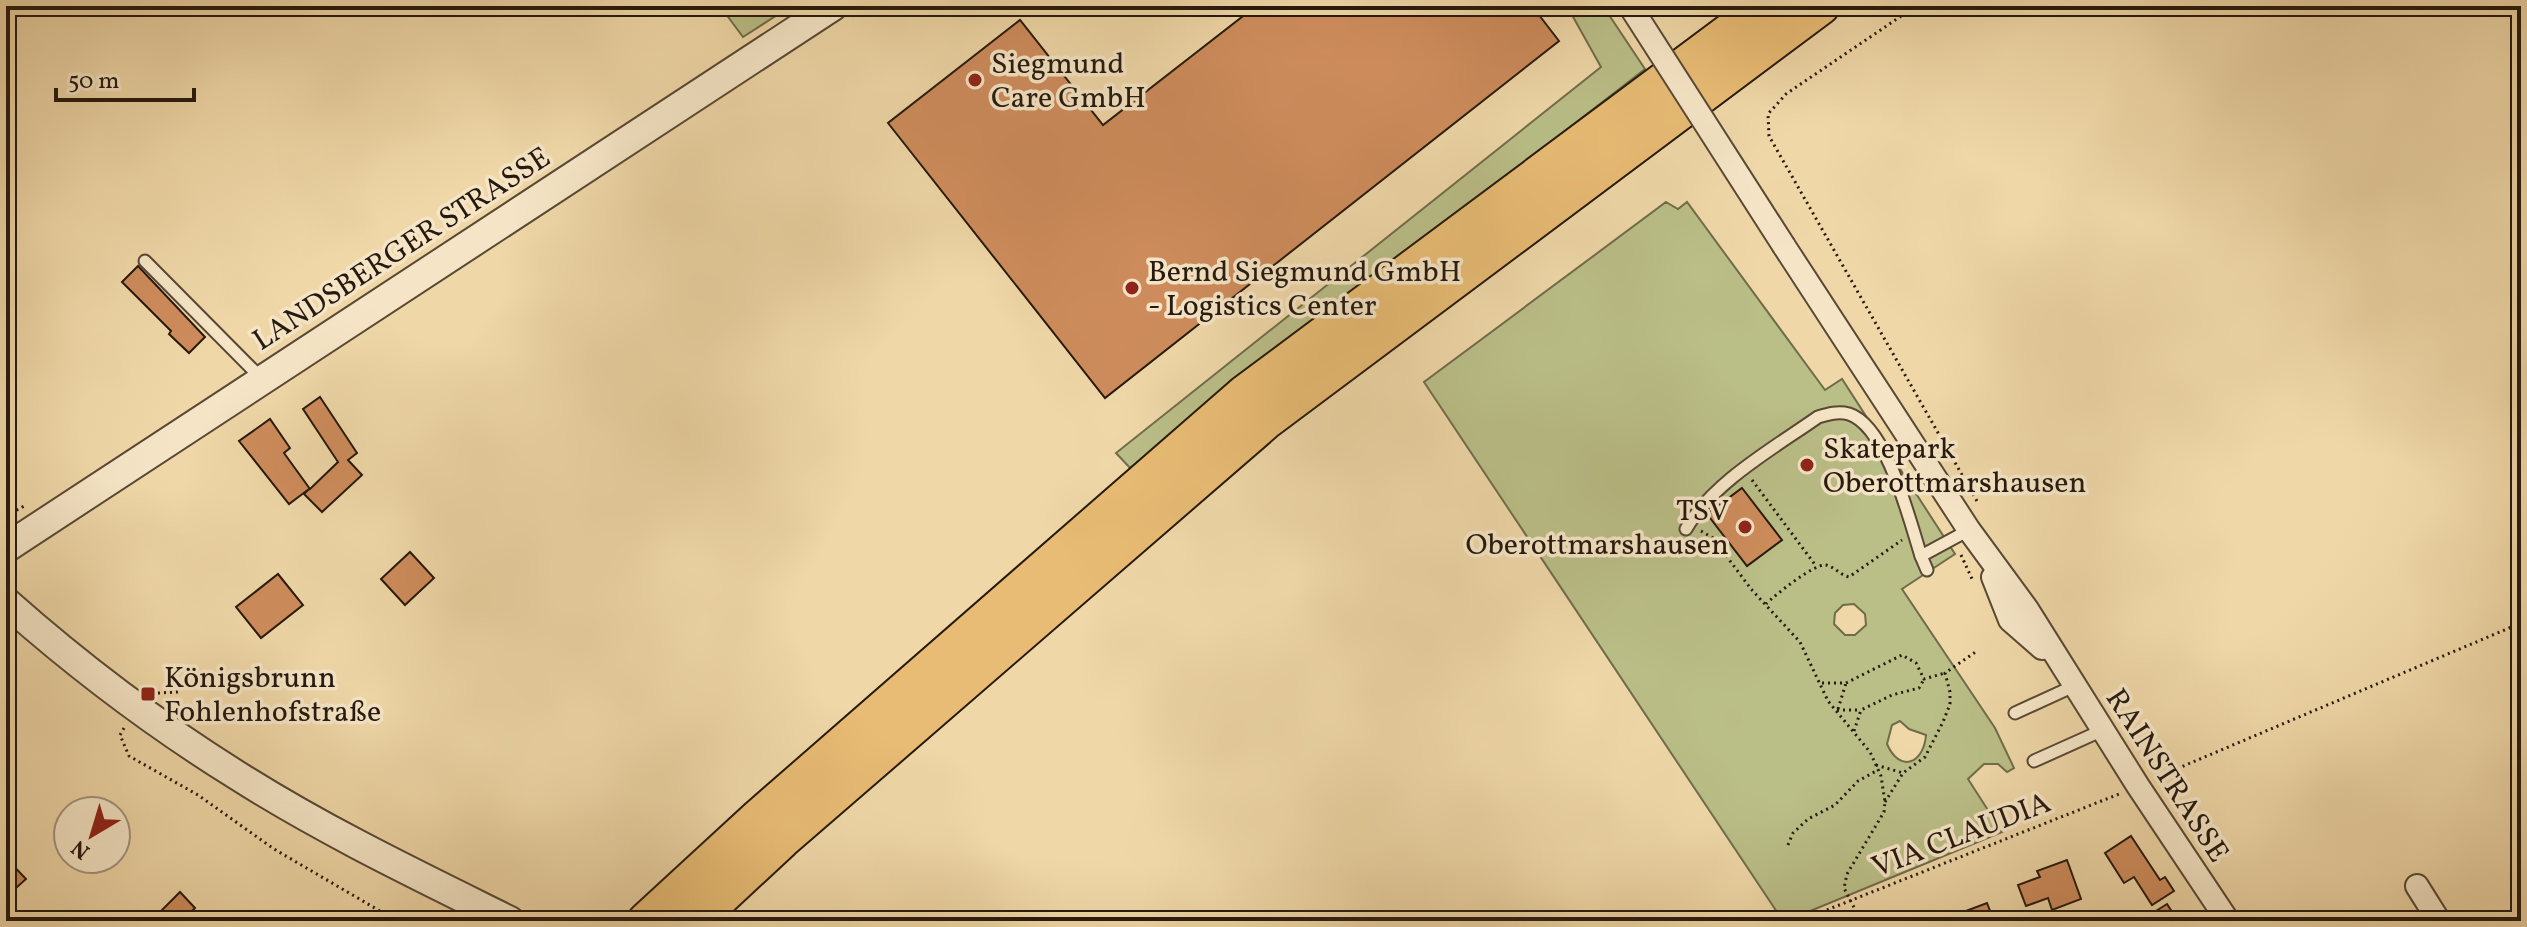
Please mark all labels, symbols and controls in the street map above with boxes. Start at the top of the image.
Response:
place label: Siegmund Care GmbH [991,44,1146,120]
scale bar [56,52,194,102]
text: 50 m [68,65,120,99]
marker: Siegmund Care GmbH [966,71,984,89]
street label: LANDSBERGER STRASSE [245,137,559,362]
place label: Bernd Siegmund GmbH - Logistics Center [1148,252,1461,328]
marker: Bernd Siegmund GmbH - Logistics Center [1123,279,1141,297]
place label: Skatepark Oberottmarshausen [1823,429,2086,505]
marker: Skatepark Oberottmarshausen [1798,456,1816,474]
place label: TSV Oberottmarshausen [1466,491,1729,567]
marker: TSV Oberottmarshausen [1736,518,1754,536]
place label: Königsbrunn Fohlenhofstraße [164,658,381,734]
street label: RAINSTRASSE [2094,681,2238,871]
marker: Königsbrunn Fohlenhofstraße [139,685,157,703]
street label: VIA CLAUDIA [1866,782,2057,889]
north arrow [52,795,132,875]
text: N [65,832,97,866]

